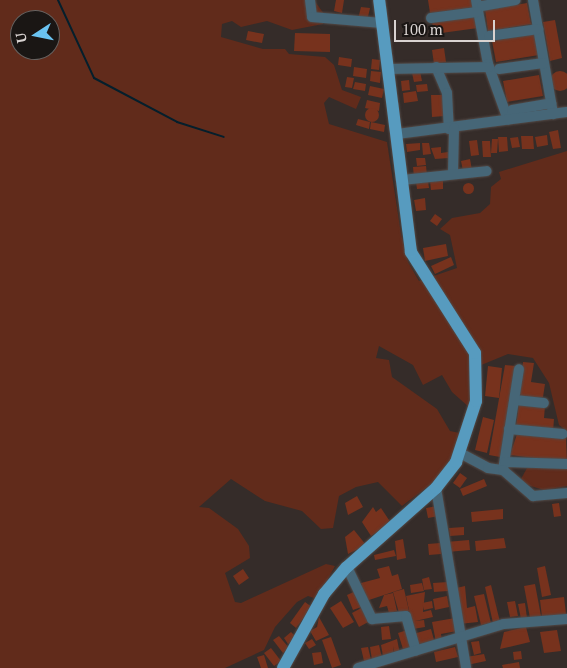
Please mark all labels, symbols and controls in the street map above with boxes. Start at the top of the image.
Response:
north arrow [10,10,60,60]
scale bar [397,10,498,42]
text: 100 m [402,19,443,39]
text: U [10,31,31,45]

